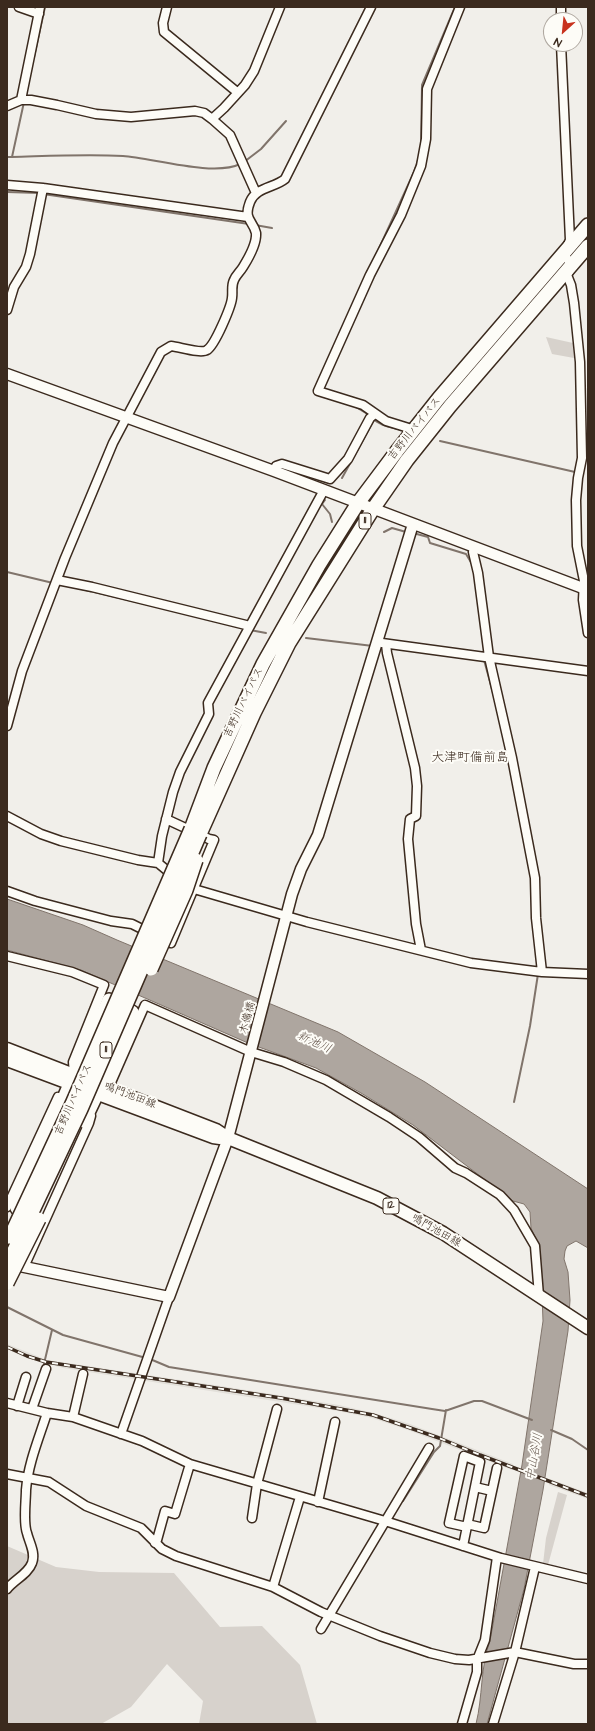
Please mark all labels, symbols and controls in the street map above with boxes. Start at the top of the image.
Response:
north arrow [543,12,583,52]
text: N [551,34,564,50]
street label: 吉野川バイパス [386,395,444,463]
road number: 11 [359,513,371,529]
street label: 吉野川バイパス [221,666,267,740]
district label: 大津町備前島 [431,750,509,766]
street label: 木備橋 [237,1000,259,1036]
water label: 新池川 [295,1029,333,1057]
road number: 11 [100,1042,112,1058]
street label: 吉野川バイパス [52,1062,96,1138]
street label: 鳴門池田線 [102,1080,158,1112]
road number: 12 [383,1198,399,1214]
street label: 鳴門池田線 [409,1212,463,1250]
water label: 中山谷川 [524,1432,546,1482]

